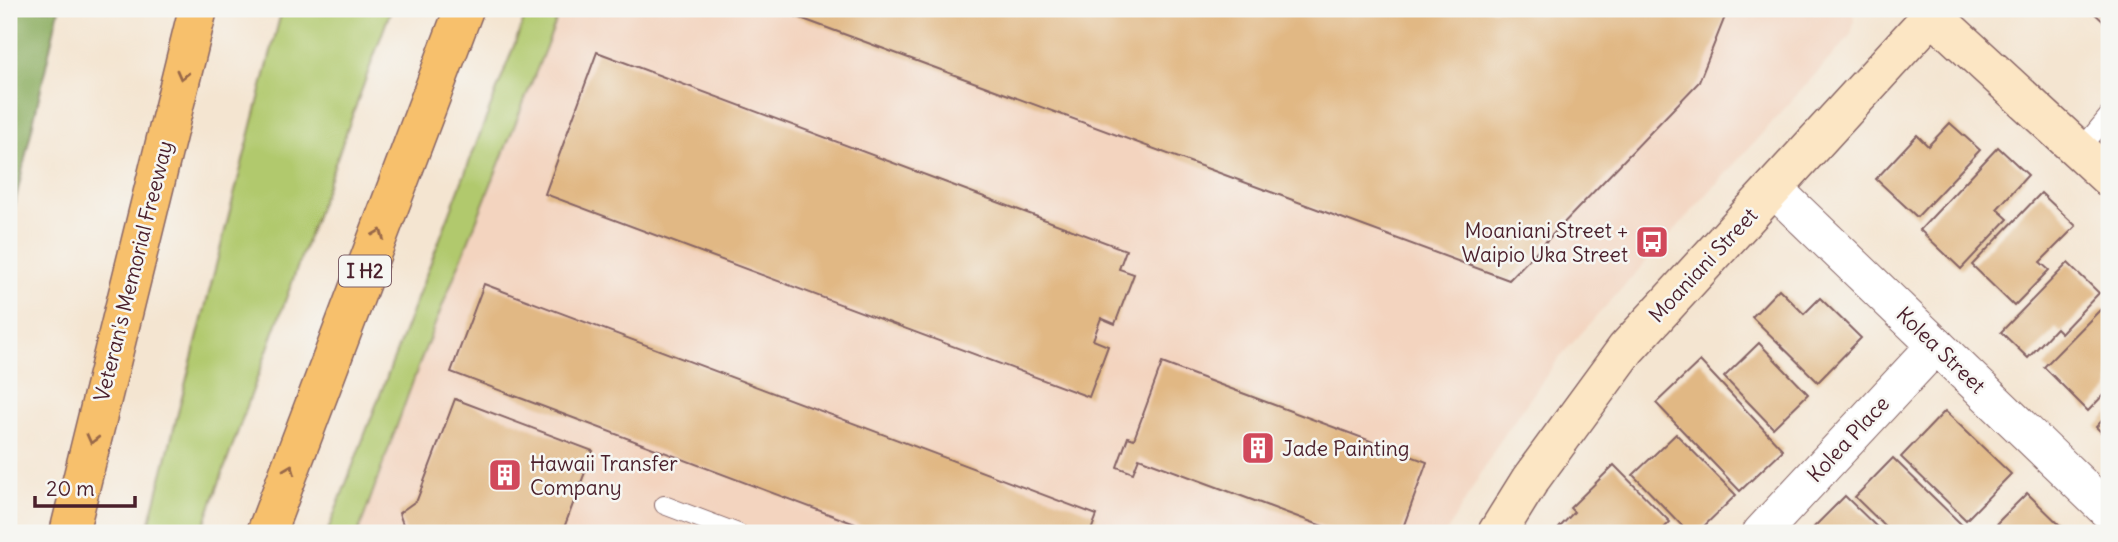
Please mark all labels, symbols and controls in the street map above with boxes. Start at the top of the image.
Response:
one-way arrow [176,69,190,81]
street label: Veteran's Memorial Freeway [88,138,178,404]
street label: Moaniani Street [1643,202,1763,328]
place label: Moaniani Street + Waipio Uka Street [1462,217,1628,268]
bus stop icon: Moaniani Street + Waipio Uka Street [1633,223,1671,261]
one-way arrow [371,228,385,240]
road number: I H2 [339,256,391,286]
street label: Kolea Street [1891,301,1991,399]
street label: Kolea Place [1801,390,1895,488]
building icon: Jade Painting [1239,429,1277,467]
one-way arrow [86,432,100,444]
place label: Jade Painting [1282,435,1410,462]
place label: Hawaii Transfer Company [530,450,678,501]
building icon: Hawaii Transfer Company [486,456,524,494]
one-way arrow [282,464,296,476]
scale bar [35,465,135,509]
text: 20 m [46,475,95,502]

